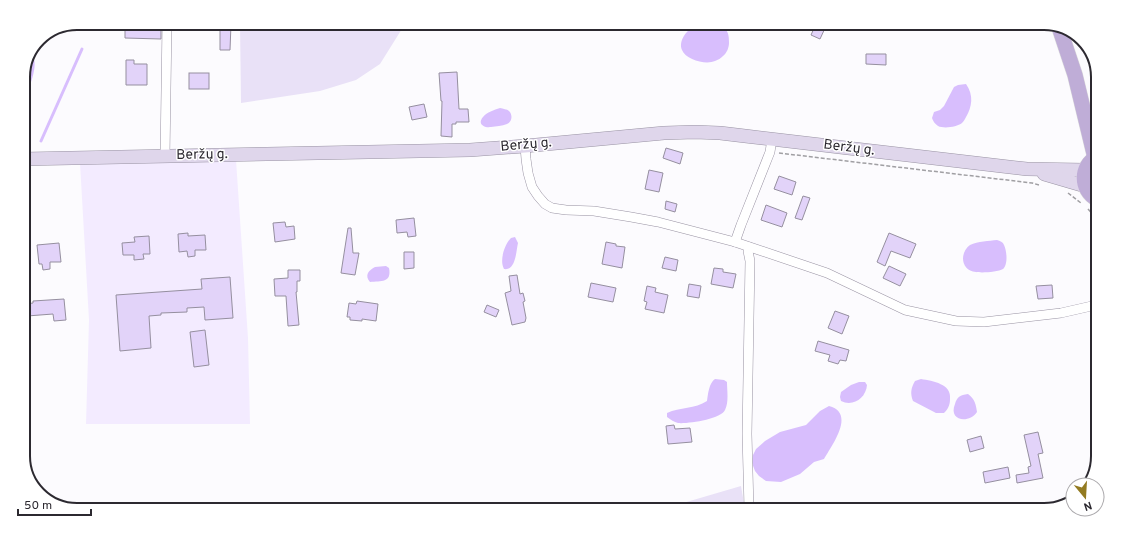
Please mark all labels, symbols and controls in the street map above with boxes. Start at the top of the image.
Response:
street label: Beržų g. [500,134,552,156]
street label: Beržų g. [822,136,876,160]
street label: Beržų g. [176,146,228,164]
north arrow [1065,477,1105,517]
scale bar [18,491,91,517]
text: 50 m [24,498,52,514]
text: N [1082,498,1094,513]

